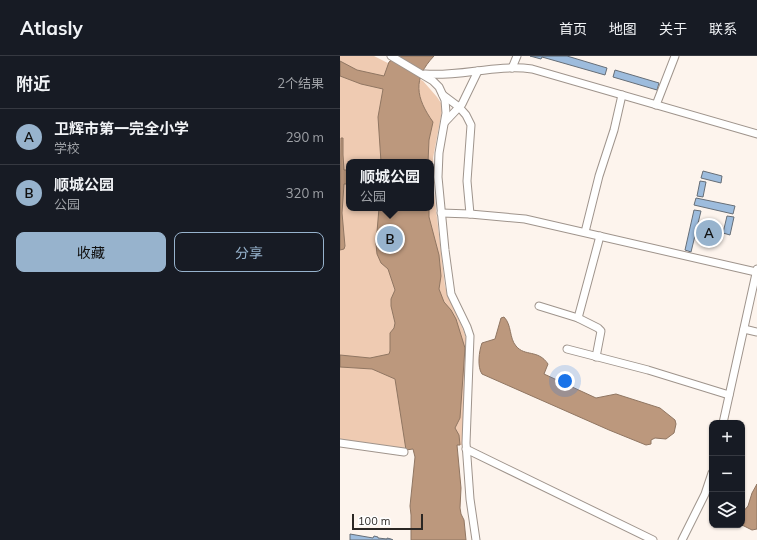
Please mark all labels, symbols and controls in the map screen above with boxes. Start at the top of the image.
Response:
text: Atlasly [20,16,83,40]
text: 首页 [559,20,587,38]
text: 地图 [609,20,637,38]
text: 关于 [659,20,687,38]
text: 联系 [709,20,737,38]
text: 附近 [16,73,50,94]
text: 2个结果 [277,75,324,91]
text: 卫辉市第一完全小学 [54,119,189,138]
text: A [24,129,34,145]
text: 290 m [286,129,324,145]
text: 学校 [54,140,80,156]
popup [346,159,434,211]
text: 顺城公园 [360,167,420,186]
text: 顺城公园 [54,175,114,194]
text: B [25,185,33,201]
text: 320 m [286,185,324,201]
text: 公园 [360,188,386,204]
text: 公园 [54,196,80,212]
pin: A [696,218,722,248]
pin: B [377,224,403,254]
button: 收藏 [16,232,166,272]
button: 分享 [174,232,324,272]
your location [555,371,575,391]
map controls [709,420,745,528]
button: + [709,420,745,456]
button: − [709,456,745,492]
button: layers [709,492,745,528]
scale bar [352,512,423,531]
text: 100 m [358,514,390,528]

